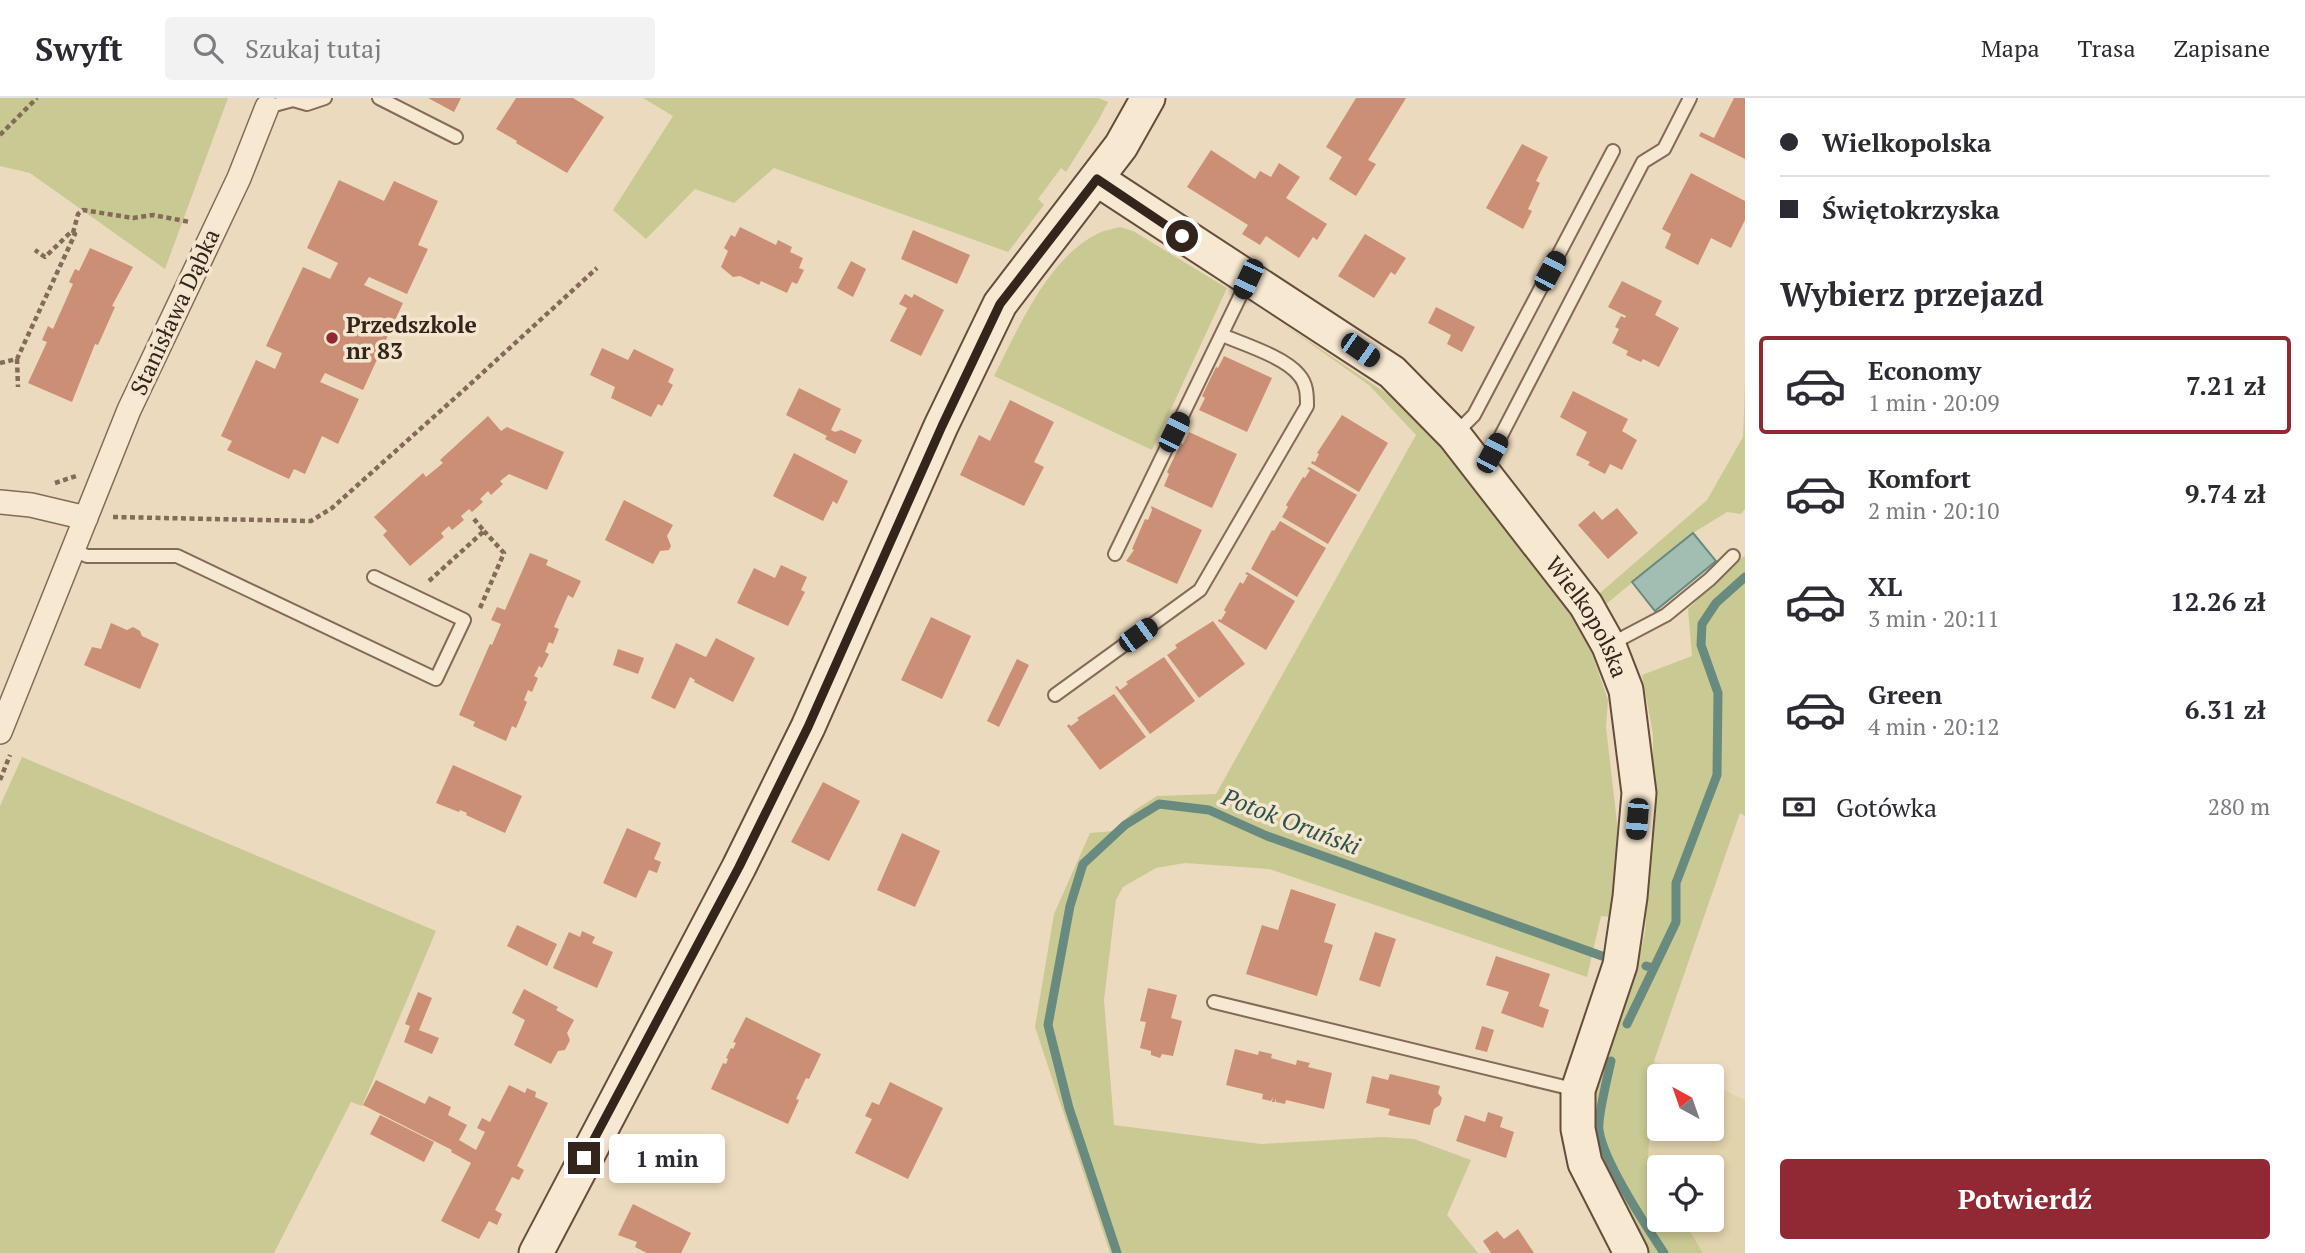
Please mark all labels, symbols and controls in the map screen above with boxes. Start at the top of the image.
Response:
search box [165,17,655,80]
text: Swyft [35,27,123,70]
icon: search [189,29,227,67]
text: Szukaj tutaj [245,31,382,65]
text: Mapa [1981,32,2040,64]
text: Trasa [2078,32,2136,64]
text: Zapisane [2174,32,2270,64]
text: Wielkopolska [1822,125,1992,159]
text: Świętokrzyska [1822,192,2000,226]
route start [1166,220,1198,252]
street label: Stanisława Dąbka [122,223,227,400]
car [1531,248,1570,294]
car [1230,256,1267,302]
text: Wybierz przejazd [1780,273,2044,315]
place label: Przedszkole nr 83 [346,309,477,366]
car [1337,329,1384,371]
marker: Przedszkole nr 83 [324,330,340,346]
text: Economy [1868,353,1981,387]
icon: car [1784,354,1847,417]
text: 7.21 zł [2186,368,2266,402]
text: 1 min · 20:09 [1868,387,2000,418]
car [1156,409,1193,455]
car [1473,430,1512,476]
text: Komfort [1868,461,1971,495]
icon: car [1784,462,1847,525]
text: 9.74 zł [2185,476,2266,510]
text: 2 min · 20:10 [1868,495,2000,526]
street label: Wielkopolska [1539,549,1636,682]
text: XL [1868,569,1902,603]
icon: car [1784,570,1847,633]
text: 12.26 zł [2170,584,2266,618]
text: 3 min · 20:11 [1868,603,2000,634]
car [1115,614,1162,656]
text: Green [1868,677,1942,711]
icon: car [1784,678,1847,741]
text: 6.31 zł [2185,692,2266,726]
text: 4 min · 20:12 [1868,711,2000,742]
water label: Potok Oruński [1217,780,1365,862]
icon: cash [1780,788,1818,826]
text: Gotówka [1836,790,1937,824]
text: 280 m [2208,791,2270,822]
car [1625,797,1650,841]
north arrow [1647,1064,1724,1141]
map controls [1647,1064,1724,1232]
callout: 1 min [608,1134,724,1182]
route end [568,1142,600,1174]
text: 1 min [636,1143,698,1174]
button: locate [1647,1155,1724,1232]
button: Potwierdź [1780,1159,2270,1239]

